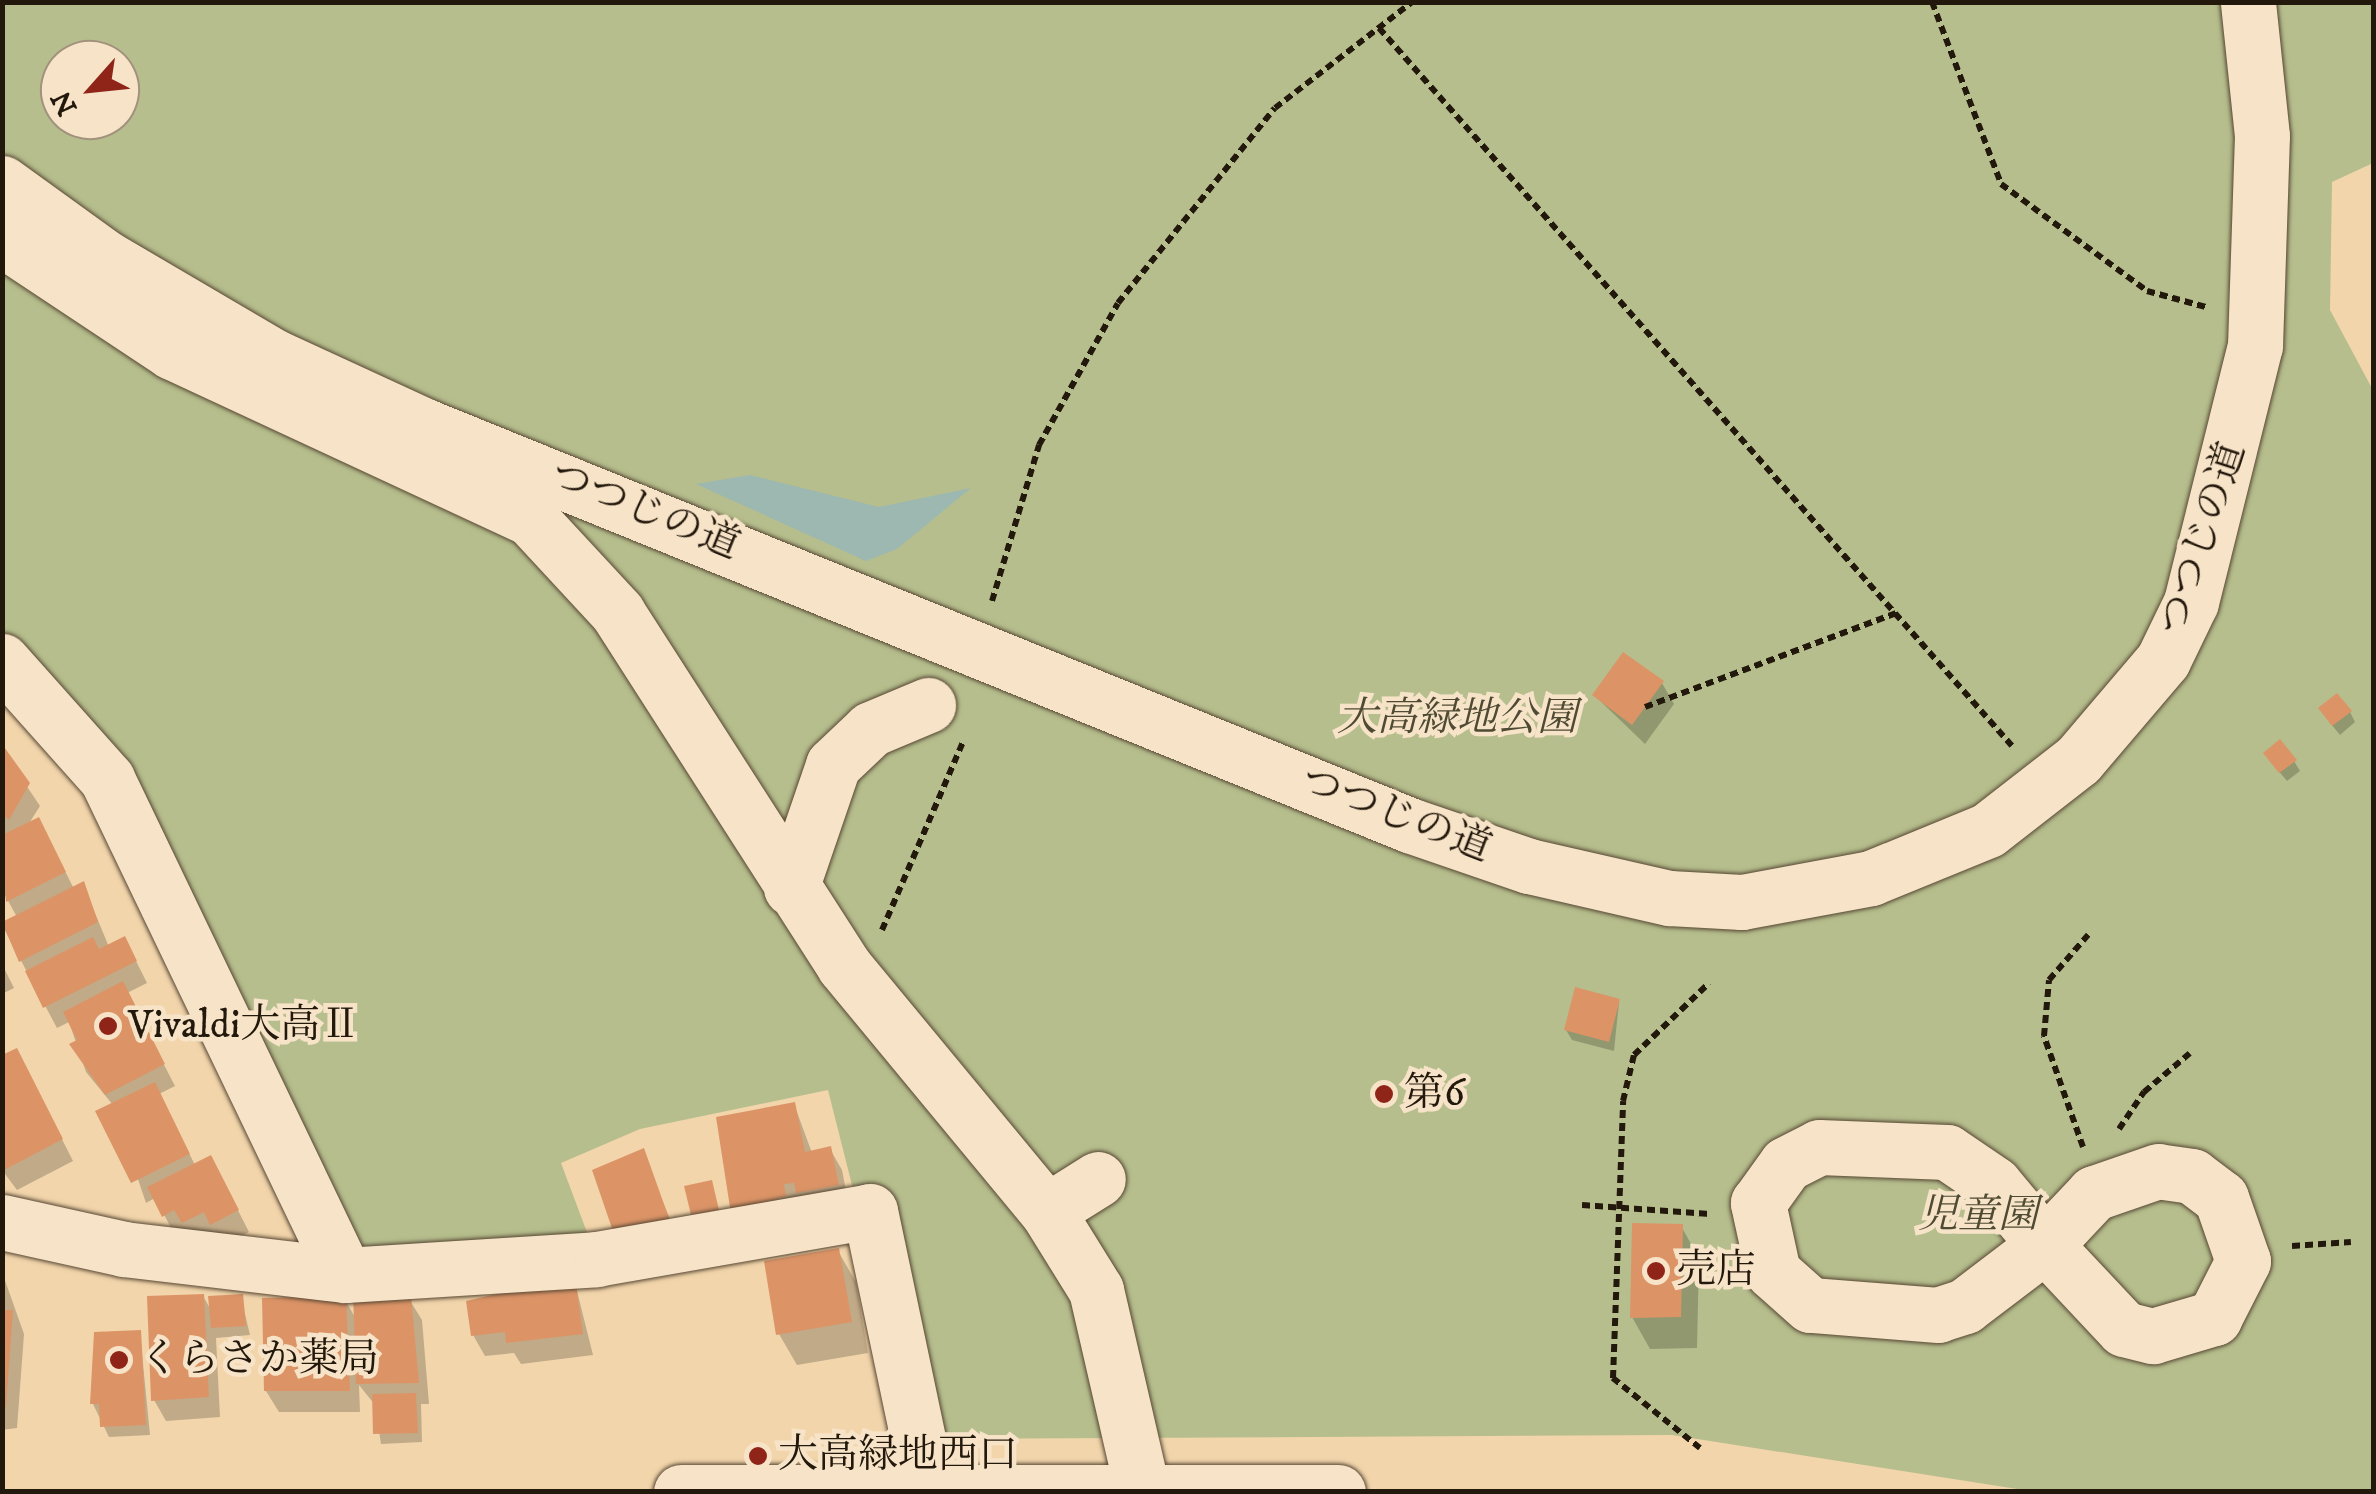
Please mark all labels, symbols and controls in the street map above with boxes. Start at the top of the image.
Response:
north arrow [40,40,140,140]
text: N [44,85,85,121]
street label: つつじの道 [2149,436,2257,642]
street label: つつじの道 [543,451,747,571]
park label: 大高緑地公園 [1337,695,1577,743]
street label: つつじの道 [1294,757,1498,873]
place label: Vivaldi大高Ⅱ [128,1002,360,1050]
marker: Vivaldi大高Ⅱ [97,1015,119,1037]
place label: 第6 [1404,1070,1465,1118]
marker: 第6 [1373,1083,1395,1105]
park label: 児童園 [1918,1192,2038,1240]
place label: 売店 [1676,1247,1756,1295]
marker: 売店 [1645,1260,1667,1282]
place label: くらさか薬局 [139,1336,379,1384]
marker: くらさか薬局 [108,1349,130,1371]
place label: 大高緑地西口 [778,1432,1018,1480]
marker: 大高緑地西口 [747,1445,769,1467]

